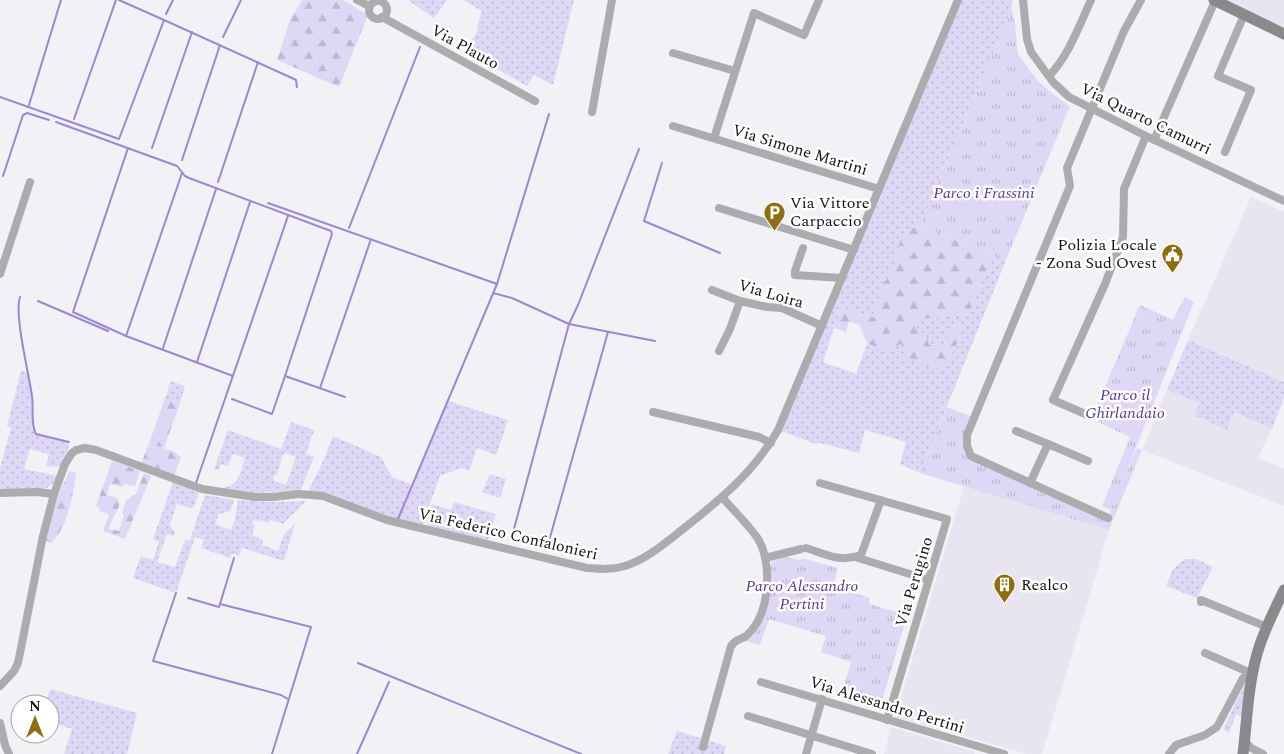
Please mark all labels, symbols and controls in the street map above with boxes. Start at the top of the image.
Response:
street label: Via Plauto [427,18,503,76]
street label: Via Quarto Camurri [1077,77,1215,161]
street label: Via Simone Martini [730,118,870,182]
park label: Parco i Frassini [933,181,1035,205]
place label: Via Vittore Carpaccio [790,191,870,233]
parking icon: Via Vittore Carpaccio [762,200,786,231]
place label: Polizia Locale - Zona Sud Ovest [1036,233,1157,275]
public building icon: Polizia Locale - Zona Sud Ovest [1161,242,1185,273]
street label: Via Loira [736,273,807,315]
park label: Parco il Ghirlandaio [1085,383,1165,425]
street label: Via Federico Confalonieri [416,502,600,566]
street label: Via Perugino [889,534,939,630]
building icon: Realco [993,573,1017,604]
place label: Realco [1021,573,1068,597]
park label: Parco Alessandro Pertini [746,574,858,616]
street label: Via Alessandro Pertini [807,670,967,740]
north arrow [10,694,60,744]
text: N [29,696,41,717]

